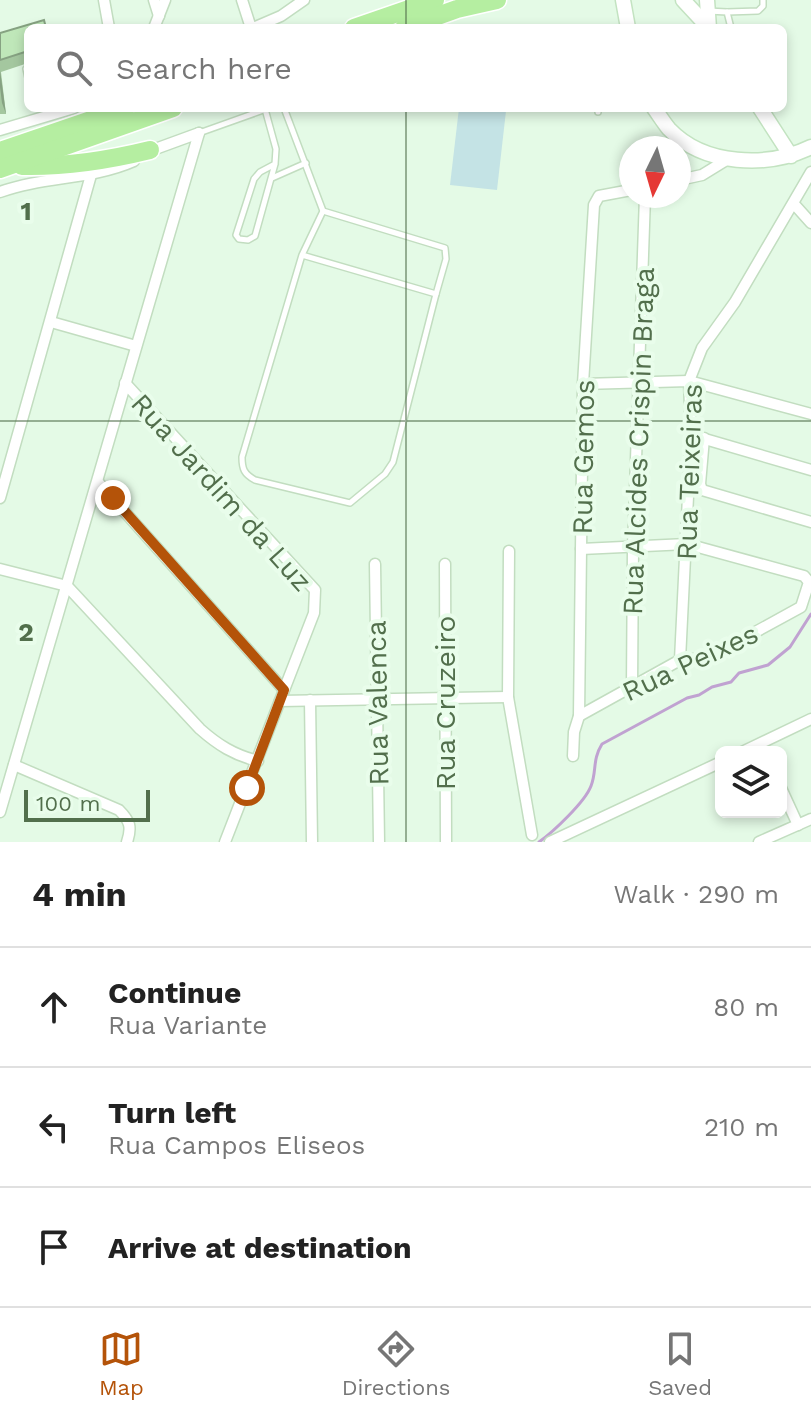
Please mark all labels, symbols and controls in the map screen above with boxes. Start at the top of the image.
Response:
search box [24,24,787,112]
icon: search [52,46,96,90]
text: Search here [116,51,292,86]
north arrow [619,136,691,208]
text: 1 [20,196,32,226]
street label: Rua Alcides Crispin Braga [616,266,661,616]
street label: Rua Gemos [566,379,601,535]
street label: Rua Teixeiras [670,383,709,561]
street label: Rua Jardim da Luz [124,387,319,598]
route end [95,480,131,516]
street label: Rua Cruzeiro [429,616,462,790]
text: 2 [18,617,34,647]
street label: Rua Peixes [617,617,763,708]
street label: Rua Valenca [360,620,395,786]
map controls [715,746,787,818]
button: layers [715,746,787,818]
route start [229,770,265,806]
scale bar [24,786,150,822]
text: 100 m [36,791,100,816]
text: 4 min [32,874,127,914]
text: Walk · 290 m [614,879,779,909]
text: Continue [108,975,241,1010]
icon: ahead [32,985,76,1029]
text: 80 m [713,992,779,1022]
text: Rua Variante [108,1010,267,1040]
text: Turn left [108,1095,236,1130]
icon: left [32,1105,76,1149]
text: 210 m [704,1112,779,1142]
text: Rua Campos Eliseos [108,1130,365,1160]
icon: arrive [32,1225,76,1269]
text: Arrive at destination [108,1230,412,1265]
tab: Map [99,1327,144,1400]
tab: Directions [342,1327,450,1400]
tab: Saved [648,1327,712,1400]

